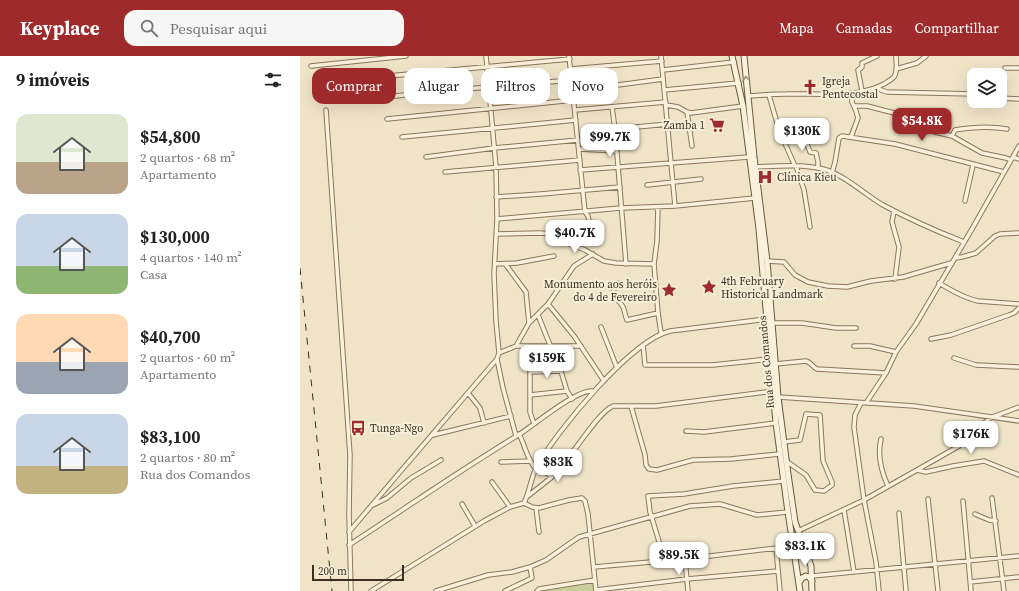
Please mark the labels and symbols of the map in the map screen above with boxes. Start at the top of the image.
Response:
place label: Igreja Pentecostal [822,74,878,102]
one-way arrow [742,76,751,82]
church icon: Igreja Pentecostal [801,78,819,96]
pin: $54.8K [889,108,955,142]
supermarket icon: Zamba 1 [708,116,726,134]
place label: Zamba 1 [663,118,705,133]
pin: $130K [774,118,830,152]
pin: $99.7K [577,124,643,158]
hospital icon: Clínica Kieu [756,168,774,186]
place label: Clínica Kieu [777,170,837,185]
pin: $40.7K [542,220,608,254]
place label: 4th February Historical Landmark [721,274,824,302]
place label: Monumento aos heróis do 4 de Fevereiro [544,277,657,305]
place icon: 4th February Historical Landmark [700,278,718,296]
place icon: Monumento aos heróis do 4 de Fevereiro [660,281,678,299]
street label: Rua dos Comandos [755,315,778,409]
pin: $159K [519,345,575,379]
bus stop icon: Tunga-Ngo [349,419,367,437]
place label: Tunga-Ngo [370,421,423,436]
pin: $176K [943,421,999,455]
pin: $83K [534,449,582,483]
pin: $83.1K [772,533,838,567]
pin: $89.5K [646,542,712,576]
scale bar [312,563,404,582]

